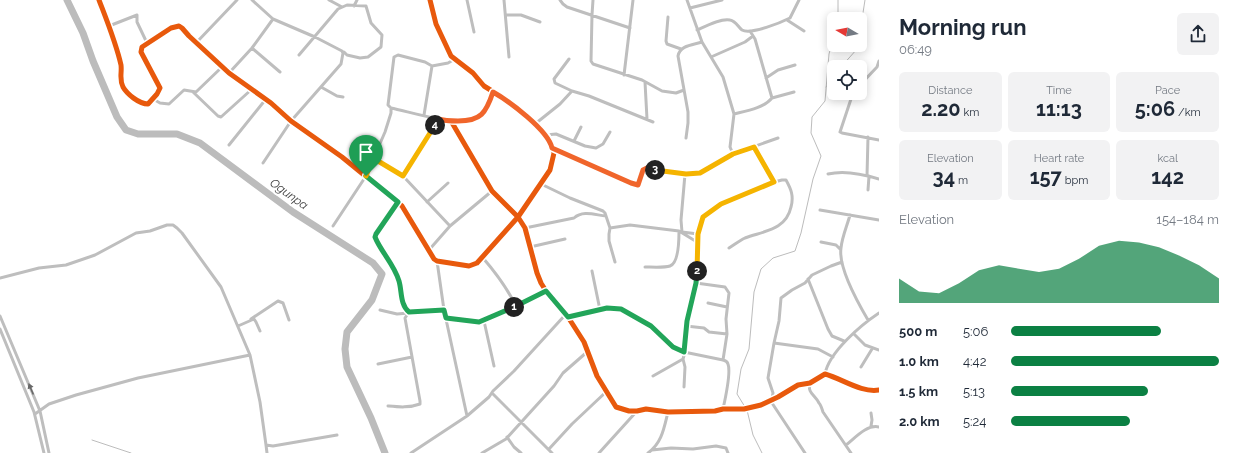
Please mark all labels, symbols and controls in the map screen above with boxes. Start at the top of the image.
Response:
north arrow [827,12,867,52]
map controls [827,12,867,100]
button: share [1177,13,1219,55]
text: Morning run [899,14,1027,40]
text: 06:49 [899,42,932,57]
button: locate [827,60,867,100]
text: Distance [928,84,972,97]
text: Time [1046,84,1072,97]
text: Pace [1155,84,1180,97]
text: 2.20 [921,97,961,121]
text: 11:13 [1036,97,1082,121]
text: 5:06 [1135,97,1175,121]
text: km [961,106,979,119]
text: /km [1175,106,1201,119]
pin: 4 [425,115,445,135]
text: 4 [432,118,438,131]
pin [349,135,383,176]
icon: arrive [355,141,377,163]
text: Elevation [927,152,974,165]
text: Heart rate [1034,152,1084,165]
text: kcal [1157,152,1178,165]
pin: 3 [645,160,665,180]
text: 3 [652,163,658,176]
text: 34 [933,165,955,189]
text: 157 [1030,165,1062,189]
text: 142 [1151,165,1184,189]
text: m [955,174,968,187]
text: bpm [1062,174,1088,187]
water label: Ogunpa [267,176,311,212]
text: Elevation [899,212,954,227]
text: 154–184 m [1156,212,1219,227]
pin: 2 [687,261,707,281]
text: 2 [694,264,700,277]
pin: 1 [504,297,524,317]
text: 1 [511,300,517,313]
text: 500 m [899,324,937,339]
text: 5:06 [963,324,988,339]
text: 1.0 km [899,354,939,369]
text: 4:42 [963,354,986,369]
one-way arrow [28,383,34,394]
text: 1.5 km [899,384,938,399]
text: 5:13 [963,384,985,399]
text: 2.0 km [899,414,940,429]
text: 5:24 [963,414,986,429]

